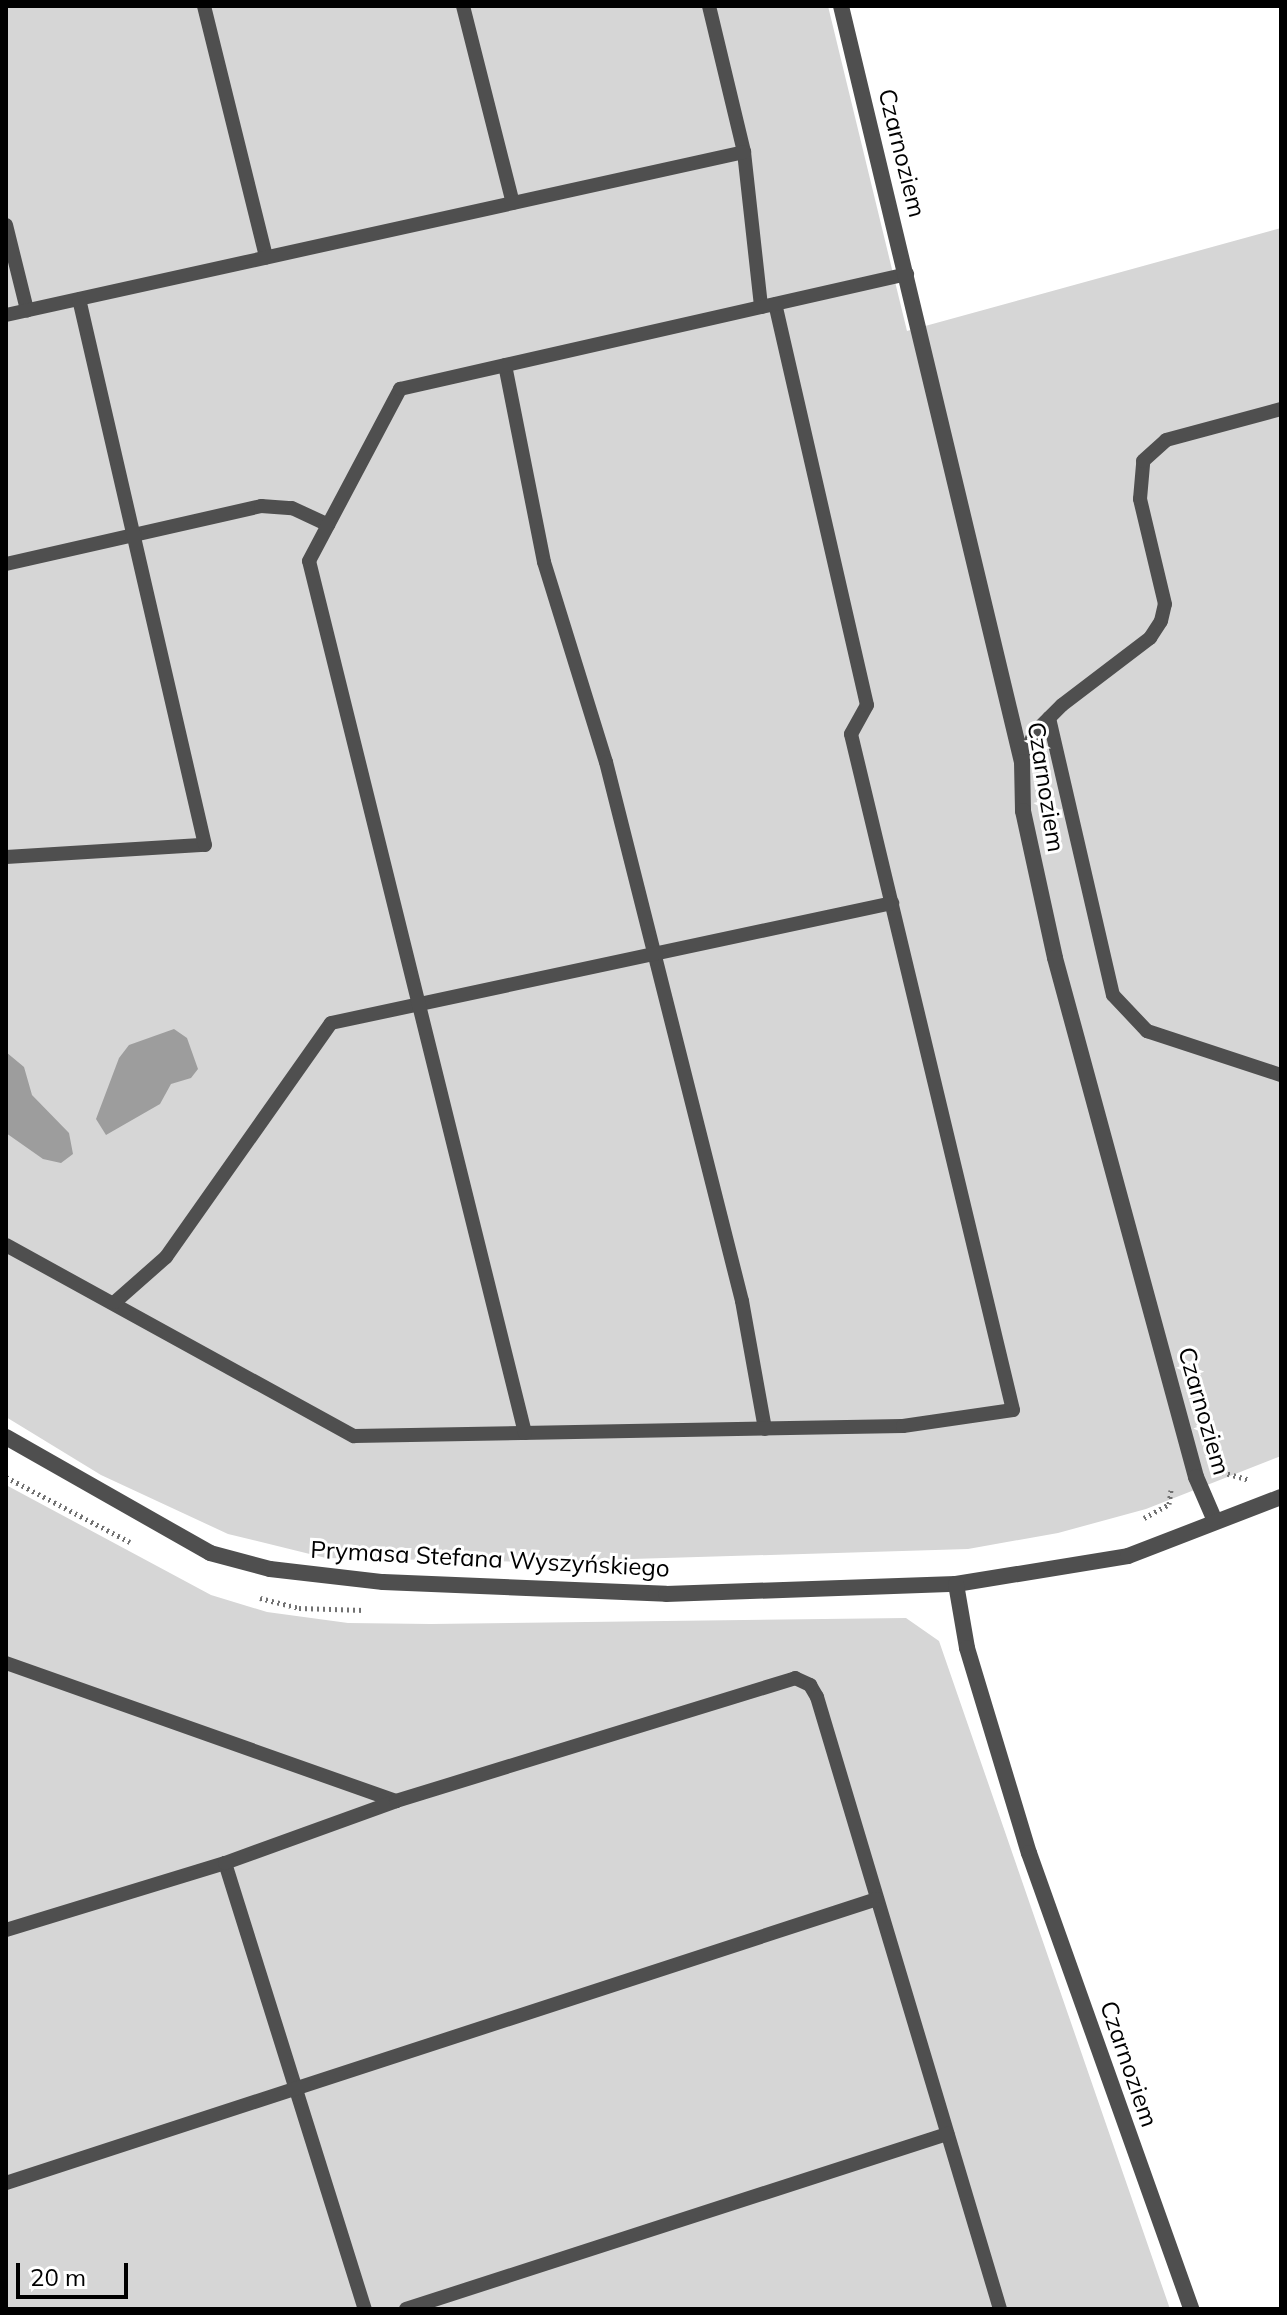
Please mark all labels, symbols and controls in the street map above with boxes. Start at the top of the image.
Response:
street label: Czarnoziem [872,86,932,220]
street label: Czarnoziem [1022,720,1070,854]
street label: Czarnoziem [1172,1344,1236,1478]
street label: Prymasa Stefana Wyszyńskiego [310,1535,670,1583]
street label: Czarnoziem [1094,1997,1164,2131]
scale bar [20,2247,132,2297]
text: 20 m [30,2262,86,2292]

